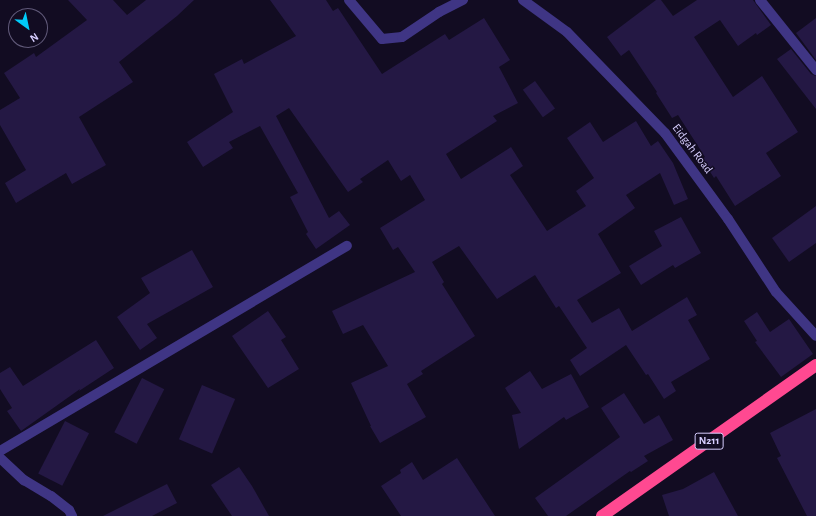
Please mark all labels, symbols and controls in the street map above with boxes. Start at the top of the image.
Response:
north arrow [8,8,48,48]
text: N [28,31,40,44]
street label: Eidgah Road [669,121,715,177]
road number: N211 [694,432,724,450]

